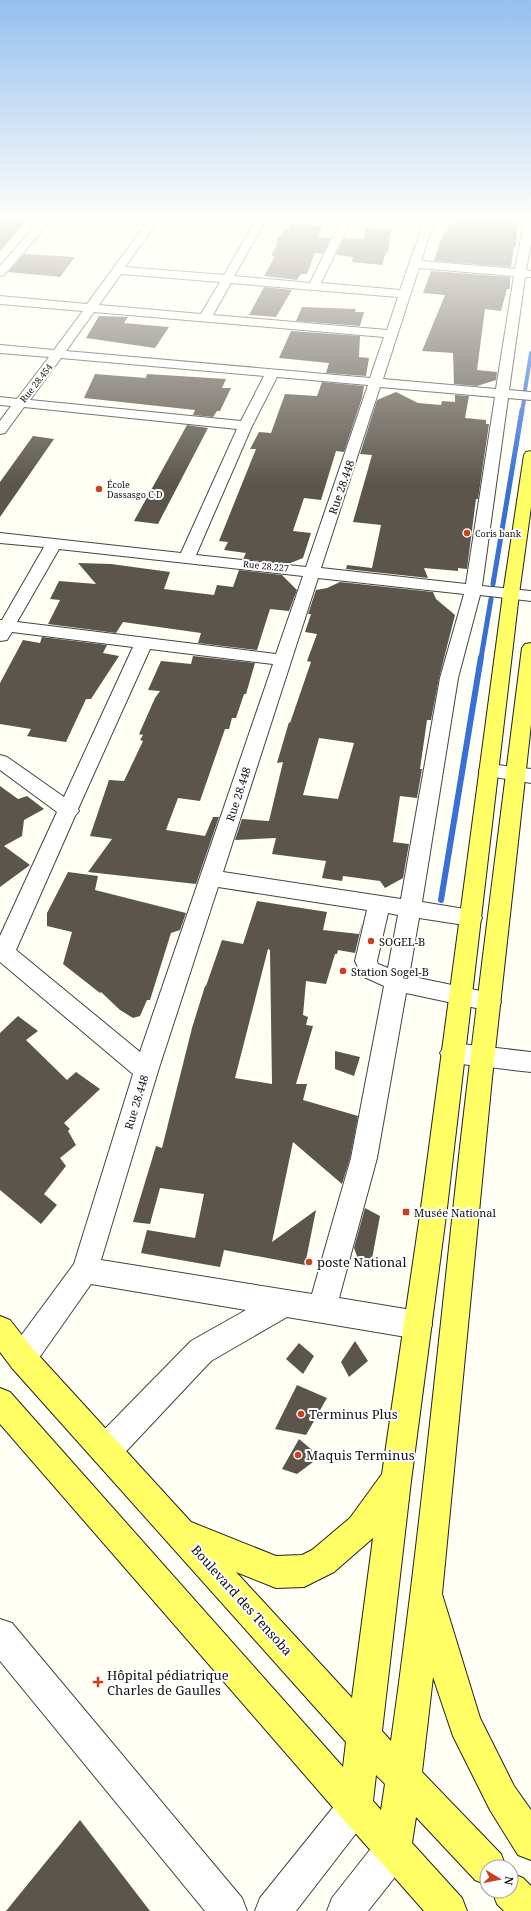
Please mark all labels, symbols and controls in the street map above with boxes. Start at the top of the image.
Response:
street label: Rue 28.454 [17,361,55,405]
street label: Rue 28.448 [325,458,357,516]
place label: École Dassasgo C D [107,478,163,501]
marker: École Dassasgo C D [94,484,104,494]
place label: Coris bank [475,527,522,540]
marker: Coris bank [462,528,472,538]
street label: Rue 28.227 [242,557,290,575]
street label: Rue 28.448 [222,765,254,823]
place label: SOGEL-B [379,934,425,949]
marker: SOGEL-B [366,936,376,946]
place label: Station Sogel-B [351,964,429,979]
marker: Station Sogel-B [338,966,348,976]
street label: Rue 28.448 [121,1073,151,1131]
place label: Musée National [414,1205,497,1220]
marker: Musée National [401,1207,411,1217]
place label: poste National [317,1253,406,1271]
marker: poste National [304,1257,314,1267]
place label: Terminus Plus [309,1405,398,1423]
marker: Terminus Plus [296,1409,306,1419]
place label: Maquis Terminus [306,1446,415,1464]
marker: Maquis Terminus [293,1450,303,1460]
street label: Boulevard des Tensoba [187,1541,297,1659]
place label: Hôpital pédiatrique Charles de Gaulles [107,1666,229,1699]
marker: Hôpital pédiatrique Charles de Gaulles [92,1676,104,1688]
north arrow [479,1859,519,1899]
text: N [501,1875,517,1887]

